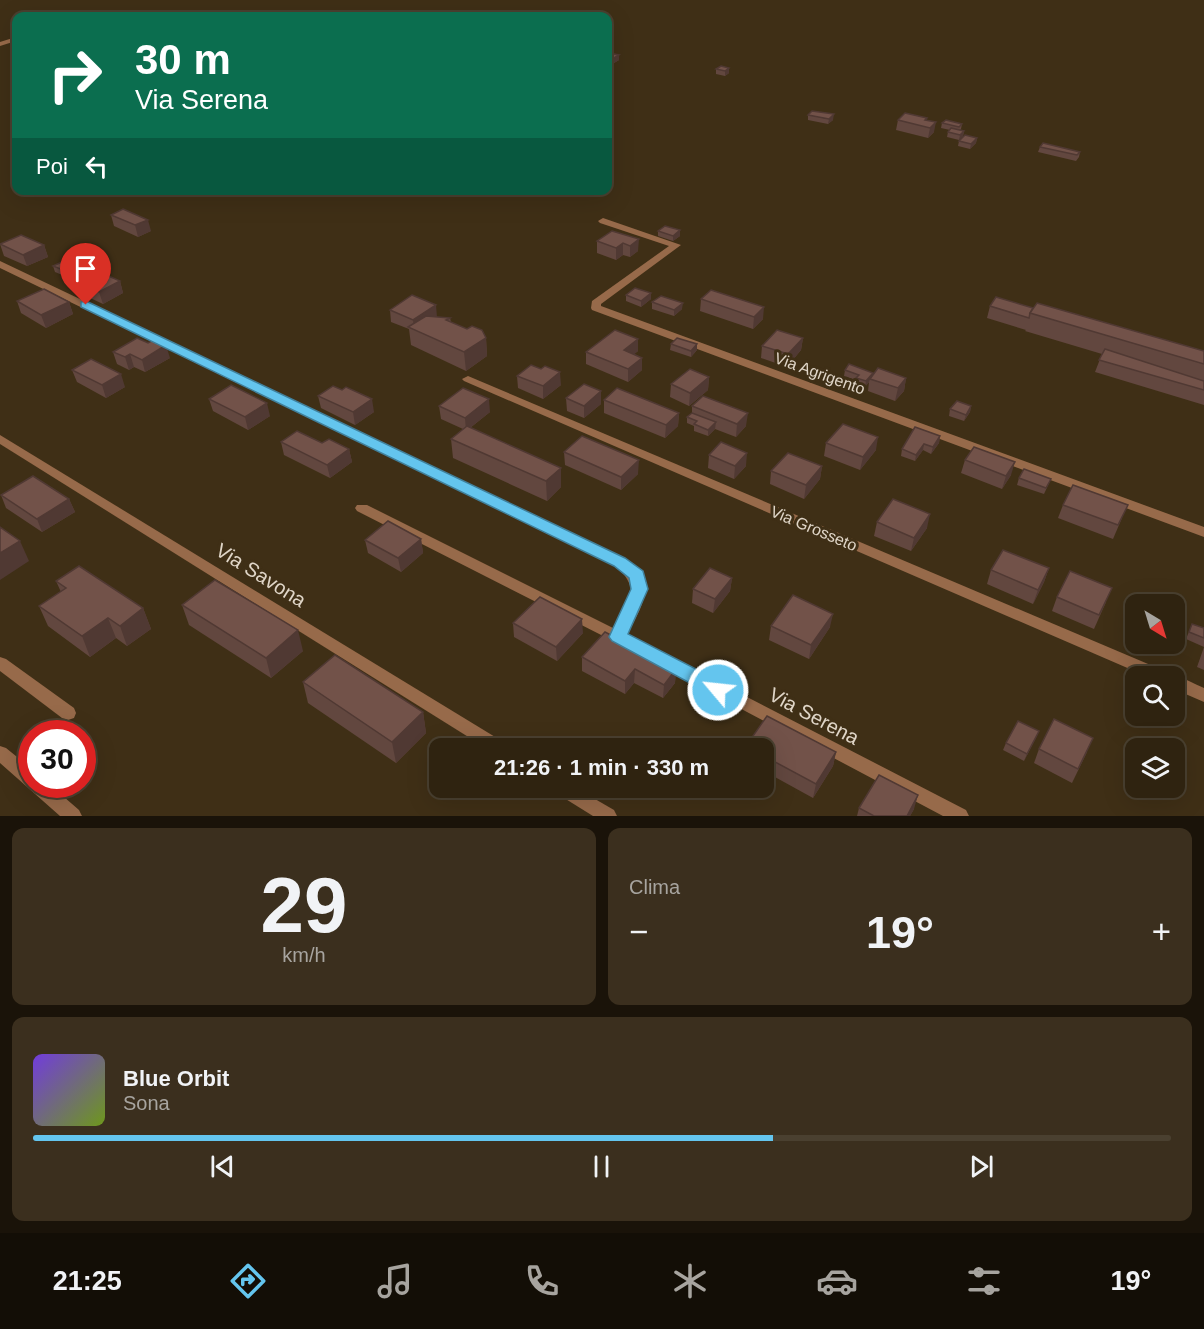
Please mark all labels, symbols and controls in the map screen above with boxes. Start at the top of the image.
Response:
icon: right [36,36,114,114]
text: 30 m [135,36,231,83]
text: Via Serena [135,85,268,115]
icon: left [80,150,113,183]
text: Poi [36,154,68,179]
pin [60,243,111,305]
icon: arrive [69,252,102,285]
street label: Via Agrigento [772,349,867,398]
street label: Via Grosseto [768,503,860,554]
street label: Via Savona [212,539,311,612]
north arrow [1125,594,1185,654]
map controls [1125,594,1185,798]
position arrow [686,658,750,722]
button: search [1125,666,1185,726]
street label: Via Serena [765,683,863,749]
speed limit sign: 30 [18,720,96,798]
button: layers [1125,738,1185,798]
text: 21:26 · 1 min · 330 m [494,755,709,780]
text: 29 [261,861,347,949]
text: Clima [629,876,680,898]
text: 19° [866,907,934,958]
text: − [629,913,648,950]
text: + [1152,913,1171,950]
text: km/h [282,944,326,966]
text: Blue Orbit [123,1066,229,1091]
text: Sona [123,1092,170,1114]
icon: previous [206,1150,239,1183]
icon: pause [585,1150,618,1183]
icon: next [965,1150,998,1183]
icon: directions [227,1260,269,1302]
icon: music [374,1260,416,1302]
icon: phone [521,1260,563,1302]
icon: climate [669,1260,711,1302]
icon: car [816,1260,858,1302]
icon: filters [963,1260,1005,1302]
text: 21:25 [53,1266,122,1296]
text: 19° [1110,1266,1151,1296]

